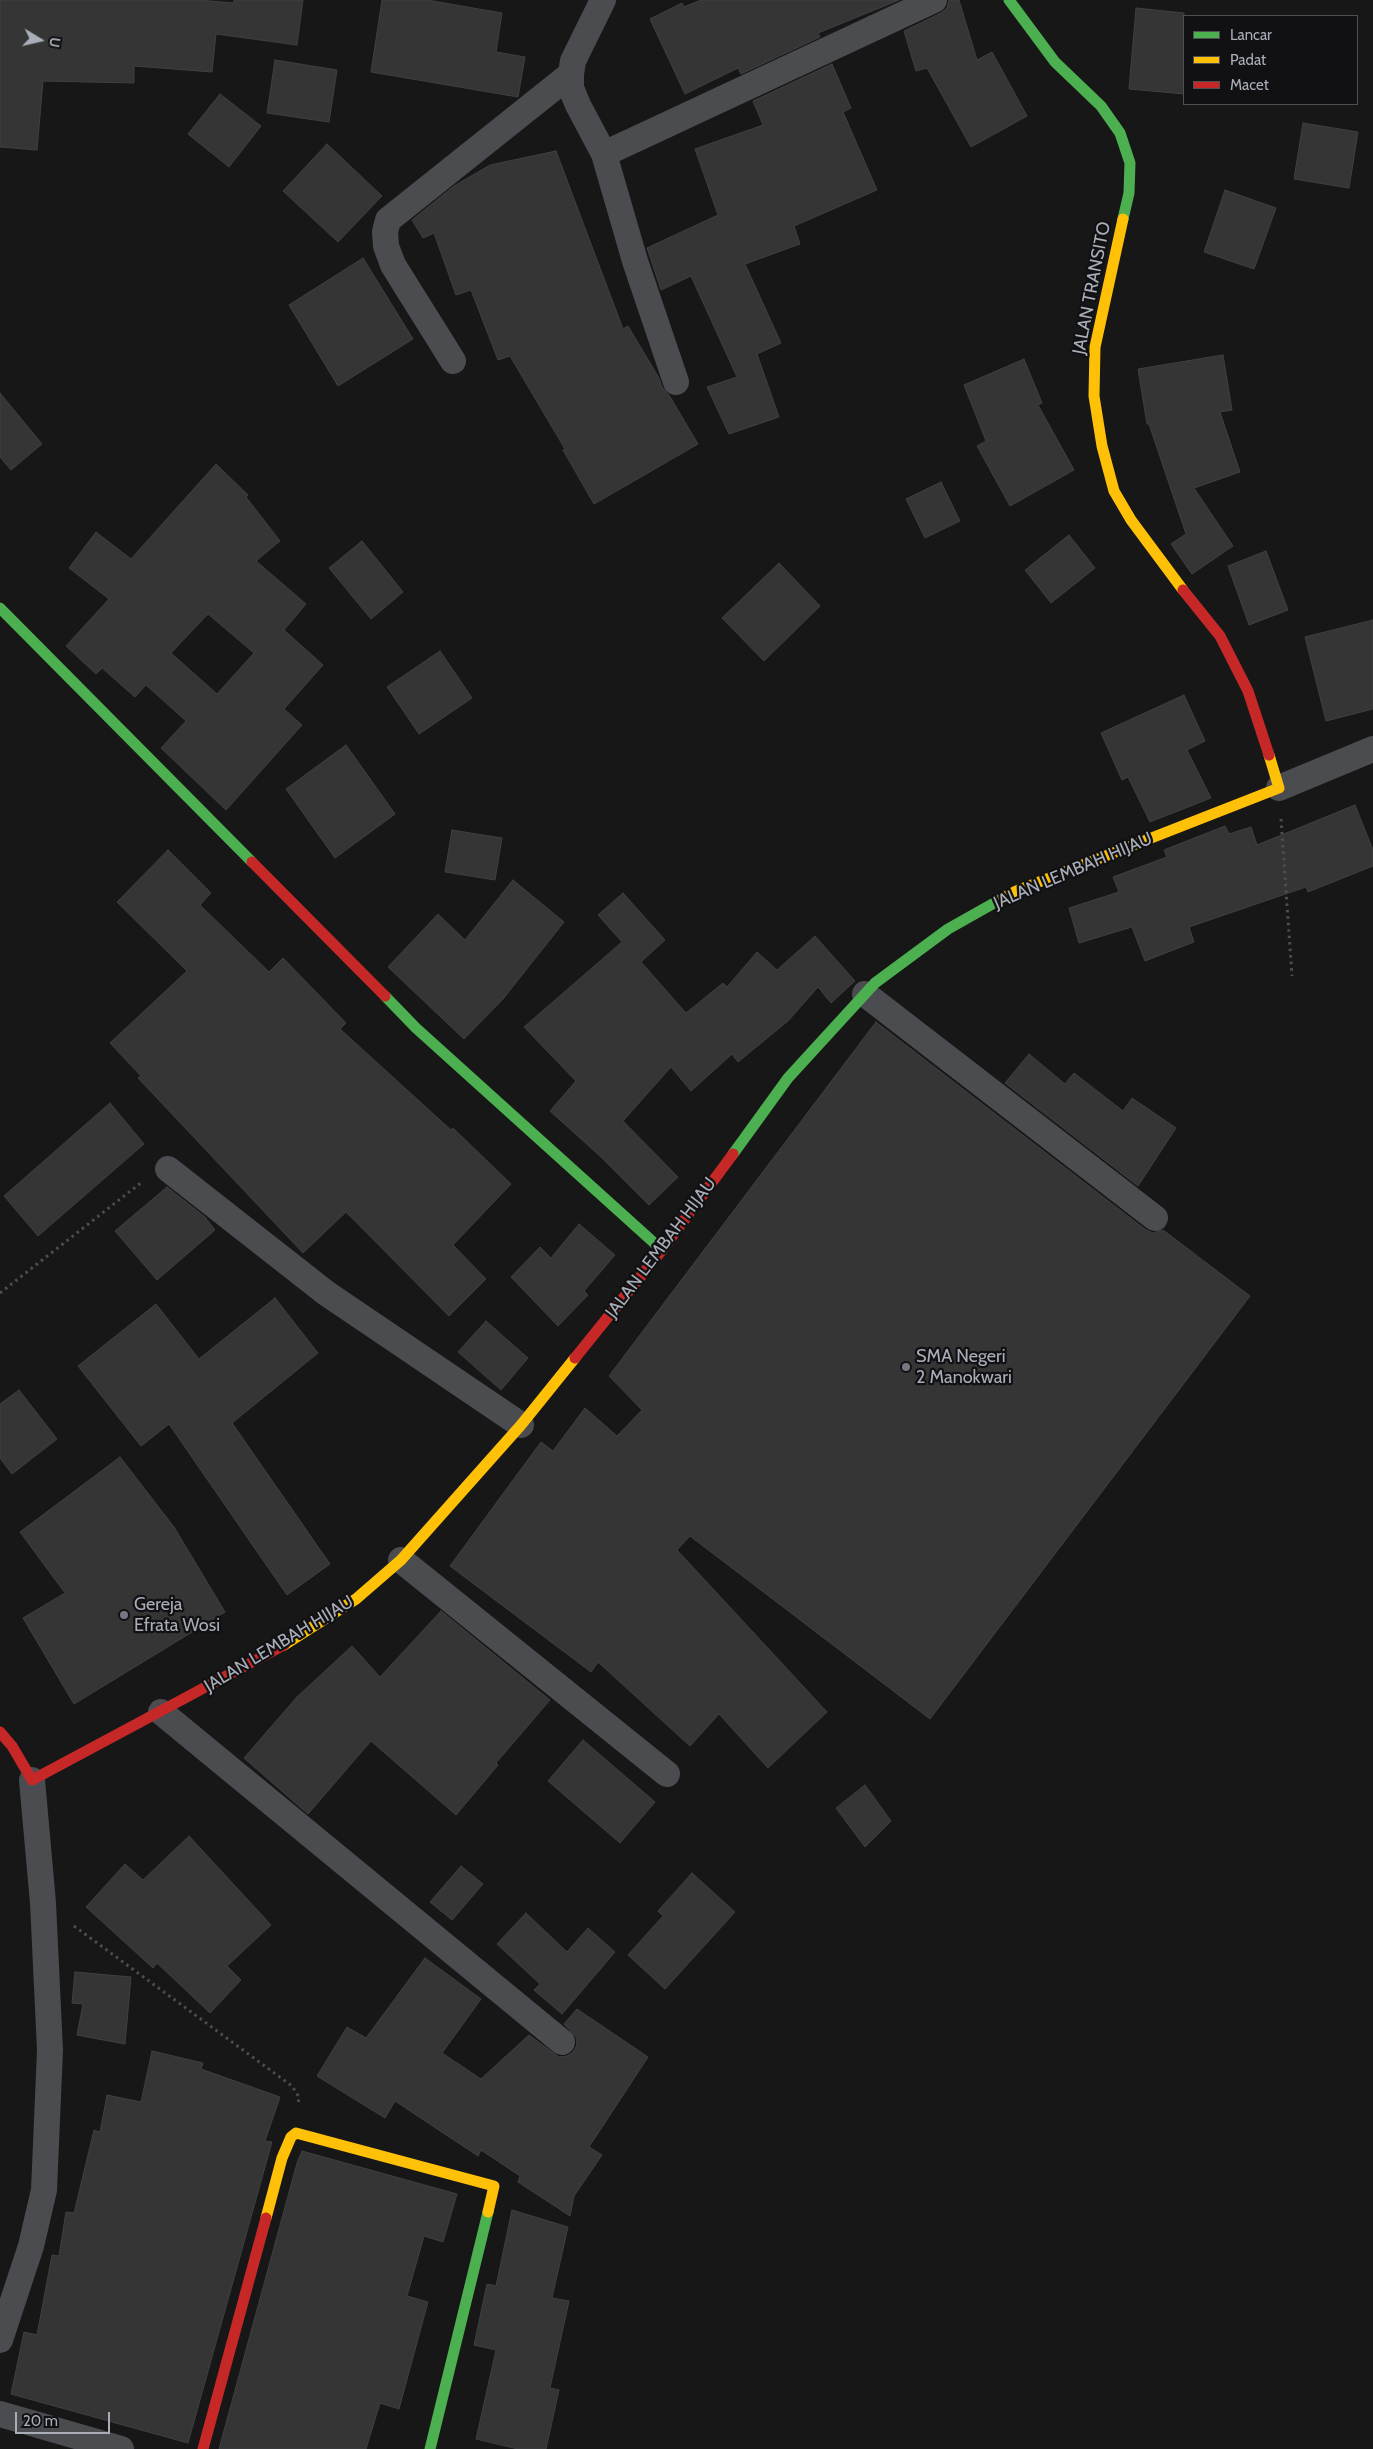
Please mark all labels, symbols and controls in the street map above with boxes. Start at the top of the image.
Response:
north arrow [15,15,65,65]
legend [1183,15,1358,105]
text: Lancar [1230,26,1272,44]
text: U [45,36,64,49]
text: Padat [1230,51,1266,69]
text: Macet [1230,76,1269,94]
street label: JALAN TRANSITO [1069,220,1115,356]
street label: JALAN LEMBAH HIJAU [990,828,1156,914]
street label: JALAN LEMBAH HIJAU [601,1173,721,1323]
place label: SMA Negeri 2 Manokwari [916,1346,1012,1388]
marker: SMA Negeri 2 Manokwari [900,1361,912,1373]
street label: JALAN LEMBAH HIJAU [200,1591,358,1697]
place label: Gereja Efrata Wosi [134,1594,220,1636]
marker: Gereja Efrata Wosi [118,1609,130,1621]
scale bar [18,2402,112,2434]
text: 20 m [23,2412,58,2430]

